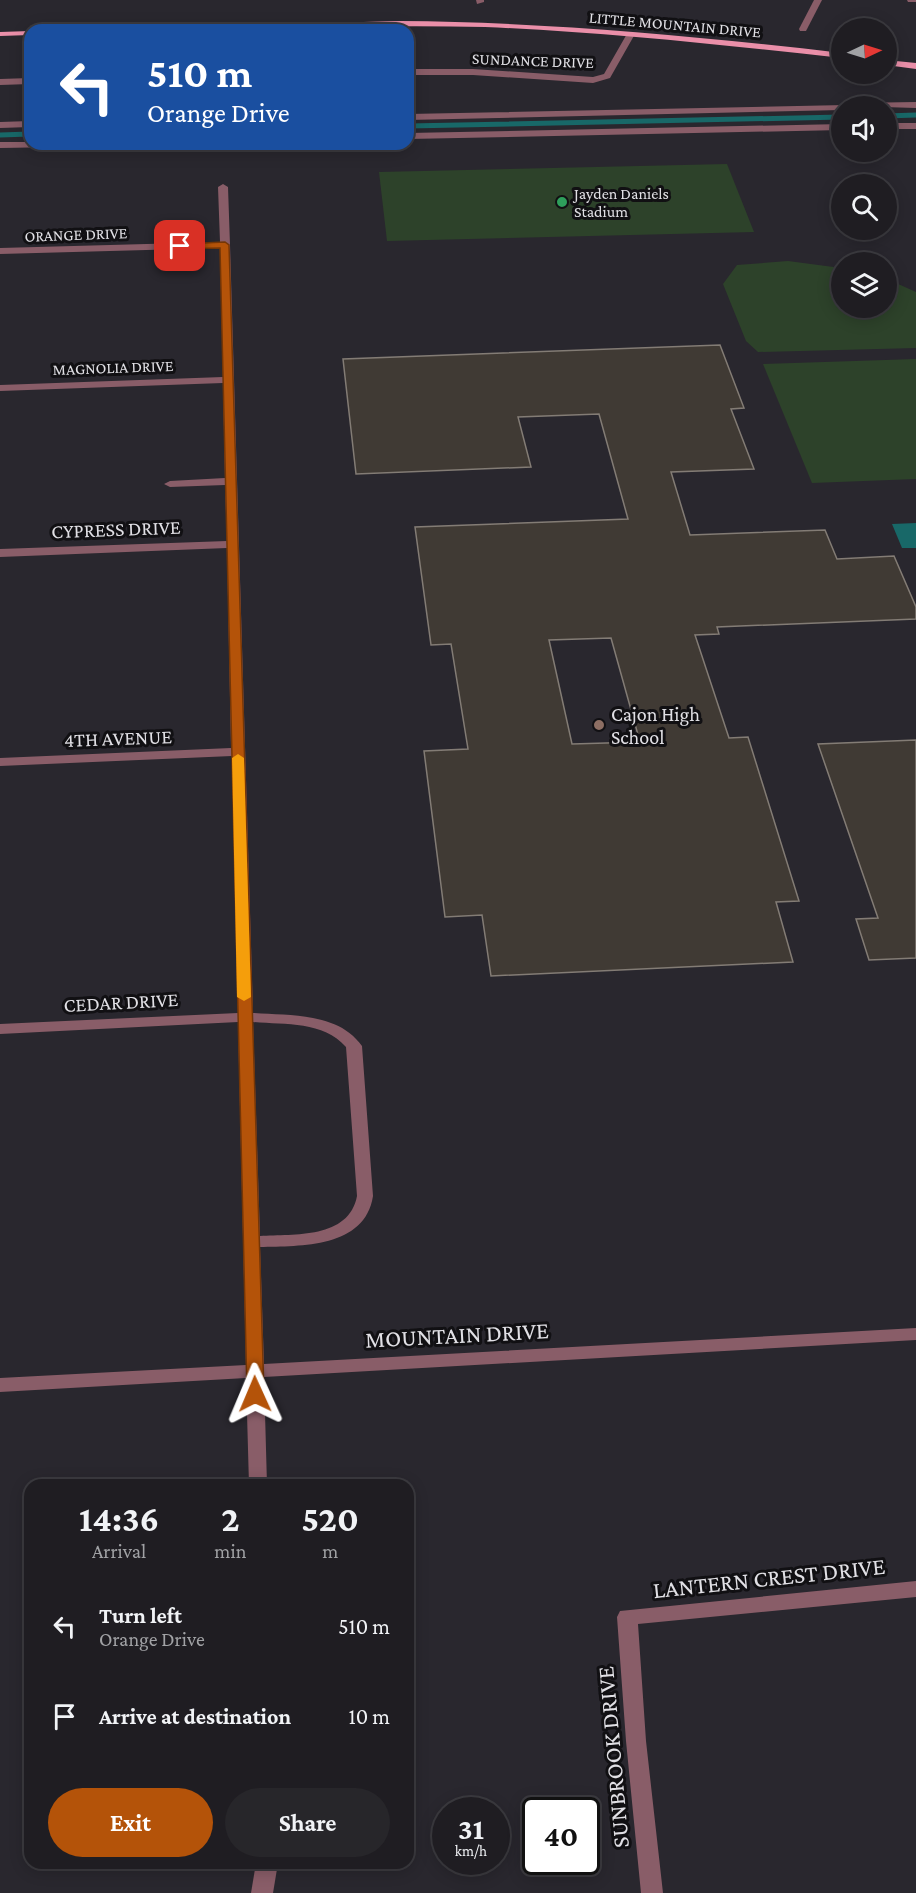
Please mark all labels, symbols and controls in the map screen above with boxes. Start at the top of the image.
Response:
street label: LITTLE MOUNTAIN DRIVE [588,9,762,41]
north arrow [831,18,897,84]
map controls [831,18,897,318]
icon: left [48,48,126,126]
text: 510 m [147,49,252,96]
street label: SUNDANCE DRIVE [472,50,595,71]
button: sound [831,96,897,162]
text: Orange Drive [147,98,290,128]
button: search [831,174,897,240]
place label: Jayden Daniels Stadium [572,185,669,220]
marker: Jayden Daniels Stadium [555,195,569,209]
pin [154,220,205,271]
street label: ORANGE DRIVE [24,224,128,245]
icon: arrive [163,229,196,262]
button: layers [831,252,897,318]
street label: MAGNOLIA DRIVE [52,357,174,378]
street label: CYPRESS DRIVE [51,516,181,542]
place label: Cajon High School [611,703,700,748]
marker: Cajon High School [592,718,606,732]
street label: 4TH AVENUE [64,725,173,751]
street label: CEDAR DRIVE [63,988,179,1016]
street label: MOUNTAIN DRIVE [364,1316,550,1353]
position arrow [223,1362,287,1426]
text: 14:36 [79,1499,159,1539]
text: 2 [221,1499,240,1539]
text: 520 [302,1499,359,1539]
text: Arrival [92,1540,146,1562]
text: min [214,1540,246,1562]
text: m [322,1540,338,1562]
street label: LANTERN CREST DRIVE [651,1552,886,1603]
text: Turn left [99,1603,182,1628]
icon: left [48,1610,81,1643]
text: 510 m [338,1614,390,1639]
text: Orange Drive [99,1628,205,1650]
street label: SUNBROOK DRIVE [591,1665,634,1849]
icon: arrive [48,1700,81,1733]
text: Arrive at destination [99,1704,291,1729]
text: 10 m [348,1704,390,1729]
button: Exit [48,1788,213,1857]
button: Share [225,1788,390,1857]
speed limit sign: 40 [522,1797,600,1875]
text: 31 [458,1812,484,1845]
text: km/h [455,1843,487,1859]

